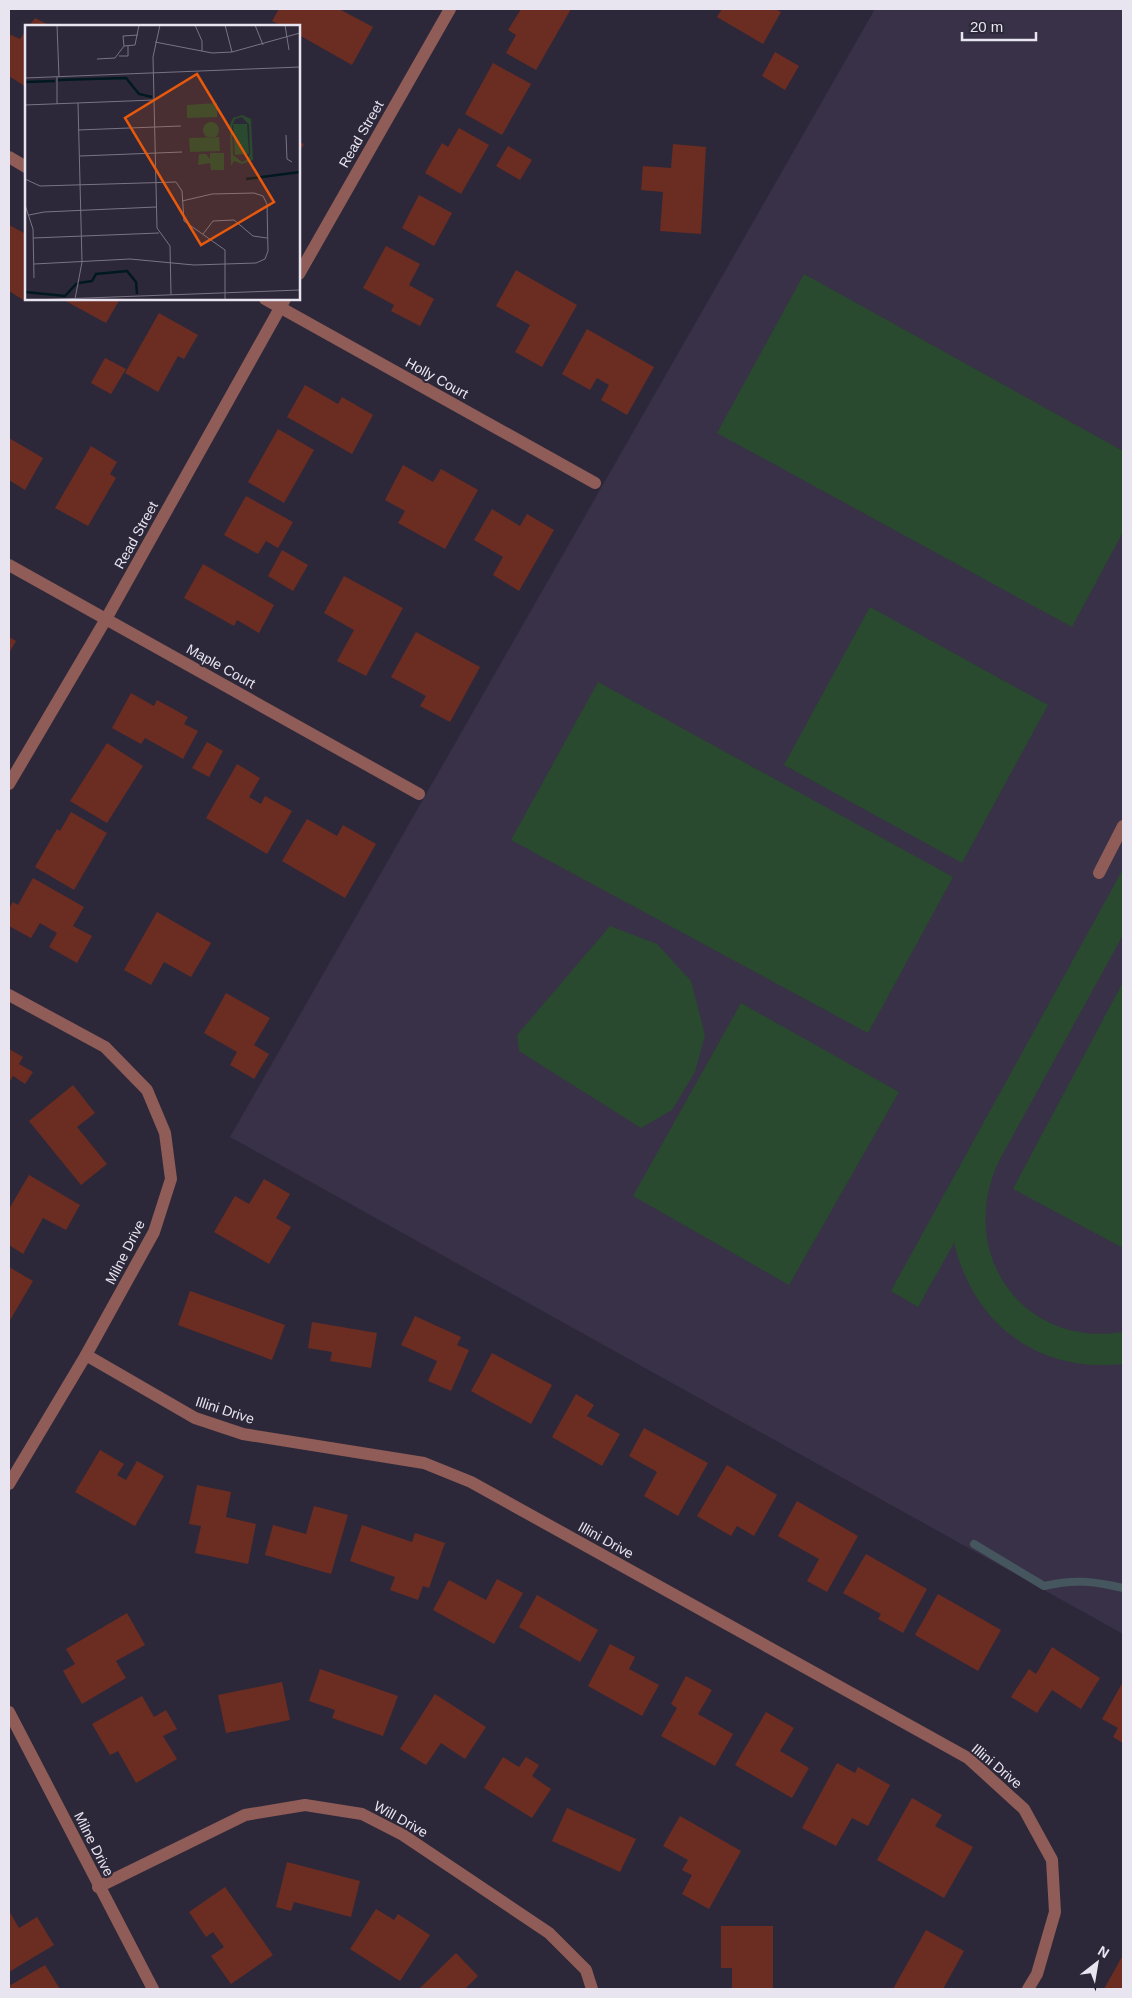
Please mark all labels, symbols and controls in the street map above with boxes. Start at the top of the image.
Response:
scale bar [962,10,1036,42]
text: 20 m [970,18,1003,35]
inset map [25,25,300,300]
street label: Read Street [335,98,387,170]
street label: Holly Court [403,354,471,402]
street label: Read Street [111,498,161,572]
street label: Maple Court [184,641,258,692]
street label: Milne Drive [102,1217,148,1287]
street label: Illini Drive [194,1393,257,1427]
street label: Illini Drive [576,1518,637,1562]
street label: Illini Drive [969,1740,1026,1792]
street label: Will Drive [371,1798,431,1840]
street label: Milne Drive [71,1809,117,1879]
north arrow [1072,1938,1122,1988]
text: N [1095,1942,1112,1961]

